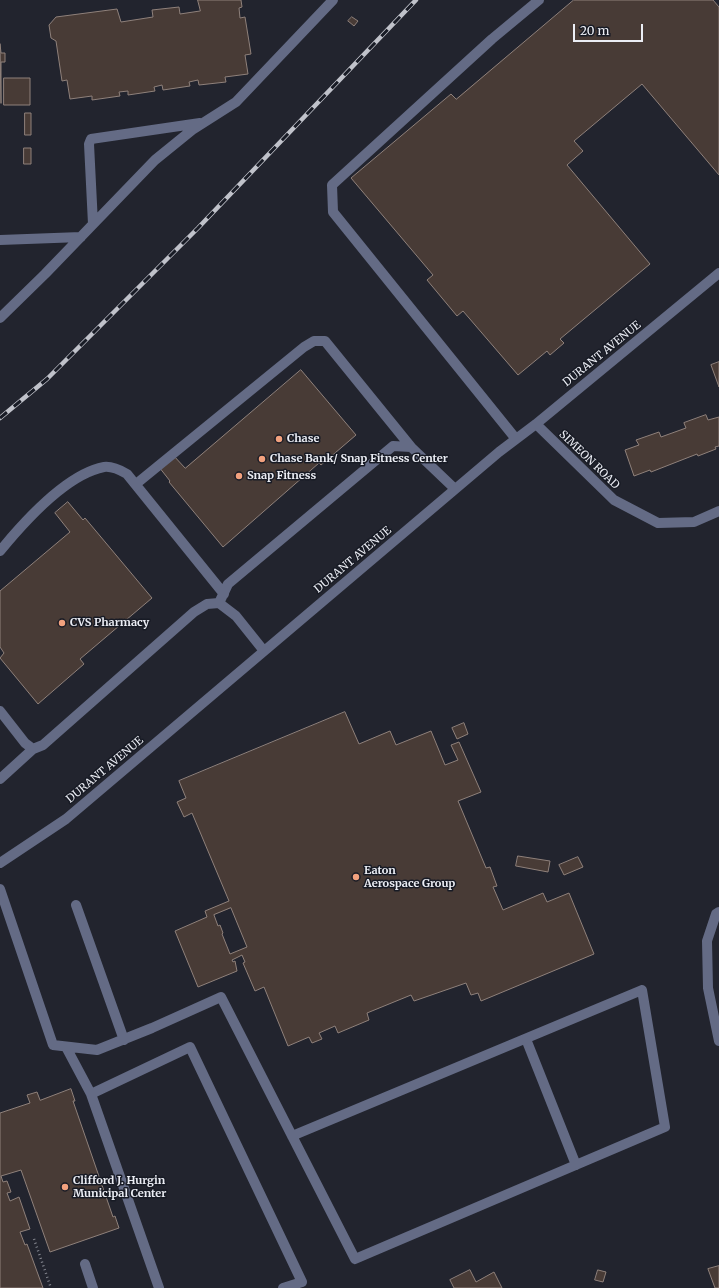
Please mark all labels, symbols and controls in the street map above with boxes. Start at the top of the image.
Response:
scale bar [575,16,645,42]
text: 20 m [580,23,609,38]
street label: DURANT AVENUE [560,319,644,389]
street label: SIMEON ROAD [556,428,622,492]
place label: Chase [287,432,319,446]
marker: Chase [274,434,284,444]
place label: Chase Bank/ Snap Fitness Center [270,452,448,466]
marker: Chase Bank/ Snap Fitness Center [257,454,267,464]
place label: Snap Fitness [247,469,316,483]
marker: Snap Fitness [234,471,244,481]
street label: DURANT AVENUE [312,524,394,596]
place label: CVS Pharmacy [70,616,149,630]
marker: CVS Pharmacy [57,618,67,628]
street label: DURANT AVENUE [64,734,146,806]
place label: Eaton Aerospace Group [364,864,455,890]
marker: Eaton Aerospace Group [351,872,361,882]
place label: Clifford J. Hurgin Municipal Center [73,1174,166,1200]
marker: Clifford J. Hurgin Municipal Center [60,1182,70,1192]

